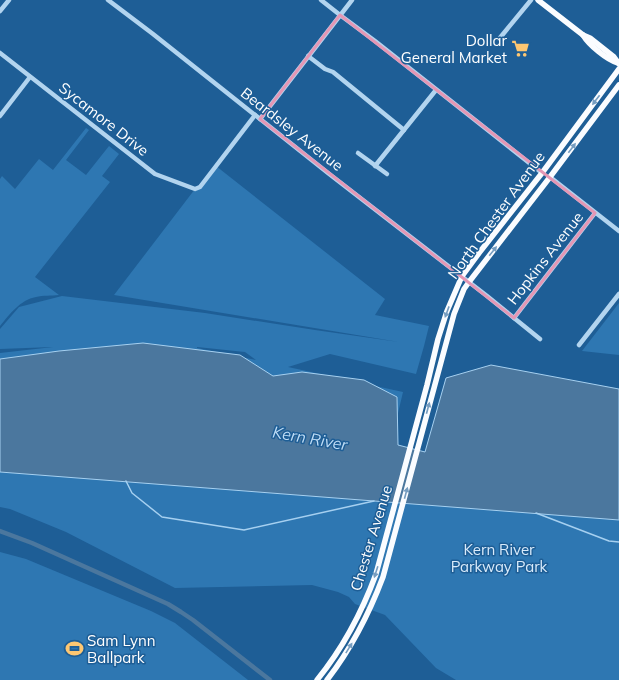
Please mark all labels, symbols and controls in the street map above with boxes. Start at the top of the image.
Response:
place label: Dollar General Market [401,31,508,67]
supermarket icon: Dollar General Market [510,39,530,59]
street label: Sycamore Drive [55,78,153,160]
street label: Beardsley Avenue [237,83,347,175]
one-way arrow [592,95,600,106]
one-way arrow [568,143,576,154]
street label: North Chester Avenue [443,147,549,283]
street label: Hopkins Avenue [503,208,587,308]
one-way arrow [489,246,497,257]
one-way arrow [443,307,449,319]
one-way arrow [425,402,431,414]
water label: Kern River [271,422,350,455]
street label: Chester Avenue [346,483,396,593]
one-way arrow [403,487,409,500]
park label: Kern River Parkway Park [451,540,548,576]
one-way arrow [373,567,379,579]
place label: Sam Lynn Ballpark [87,631,156,667]
sports icon: Sam Lynn Ballpark [64,639,84,659]
one-way arrow [345,643,353,653]

